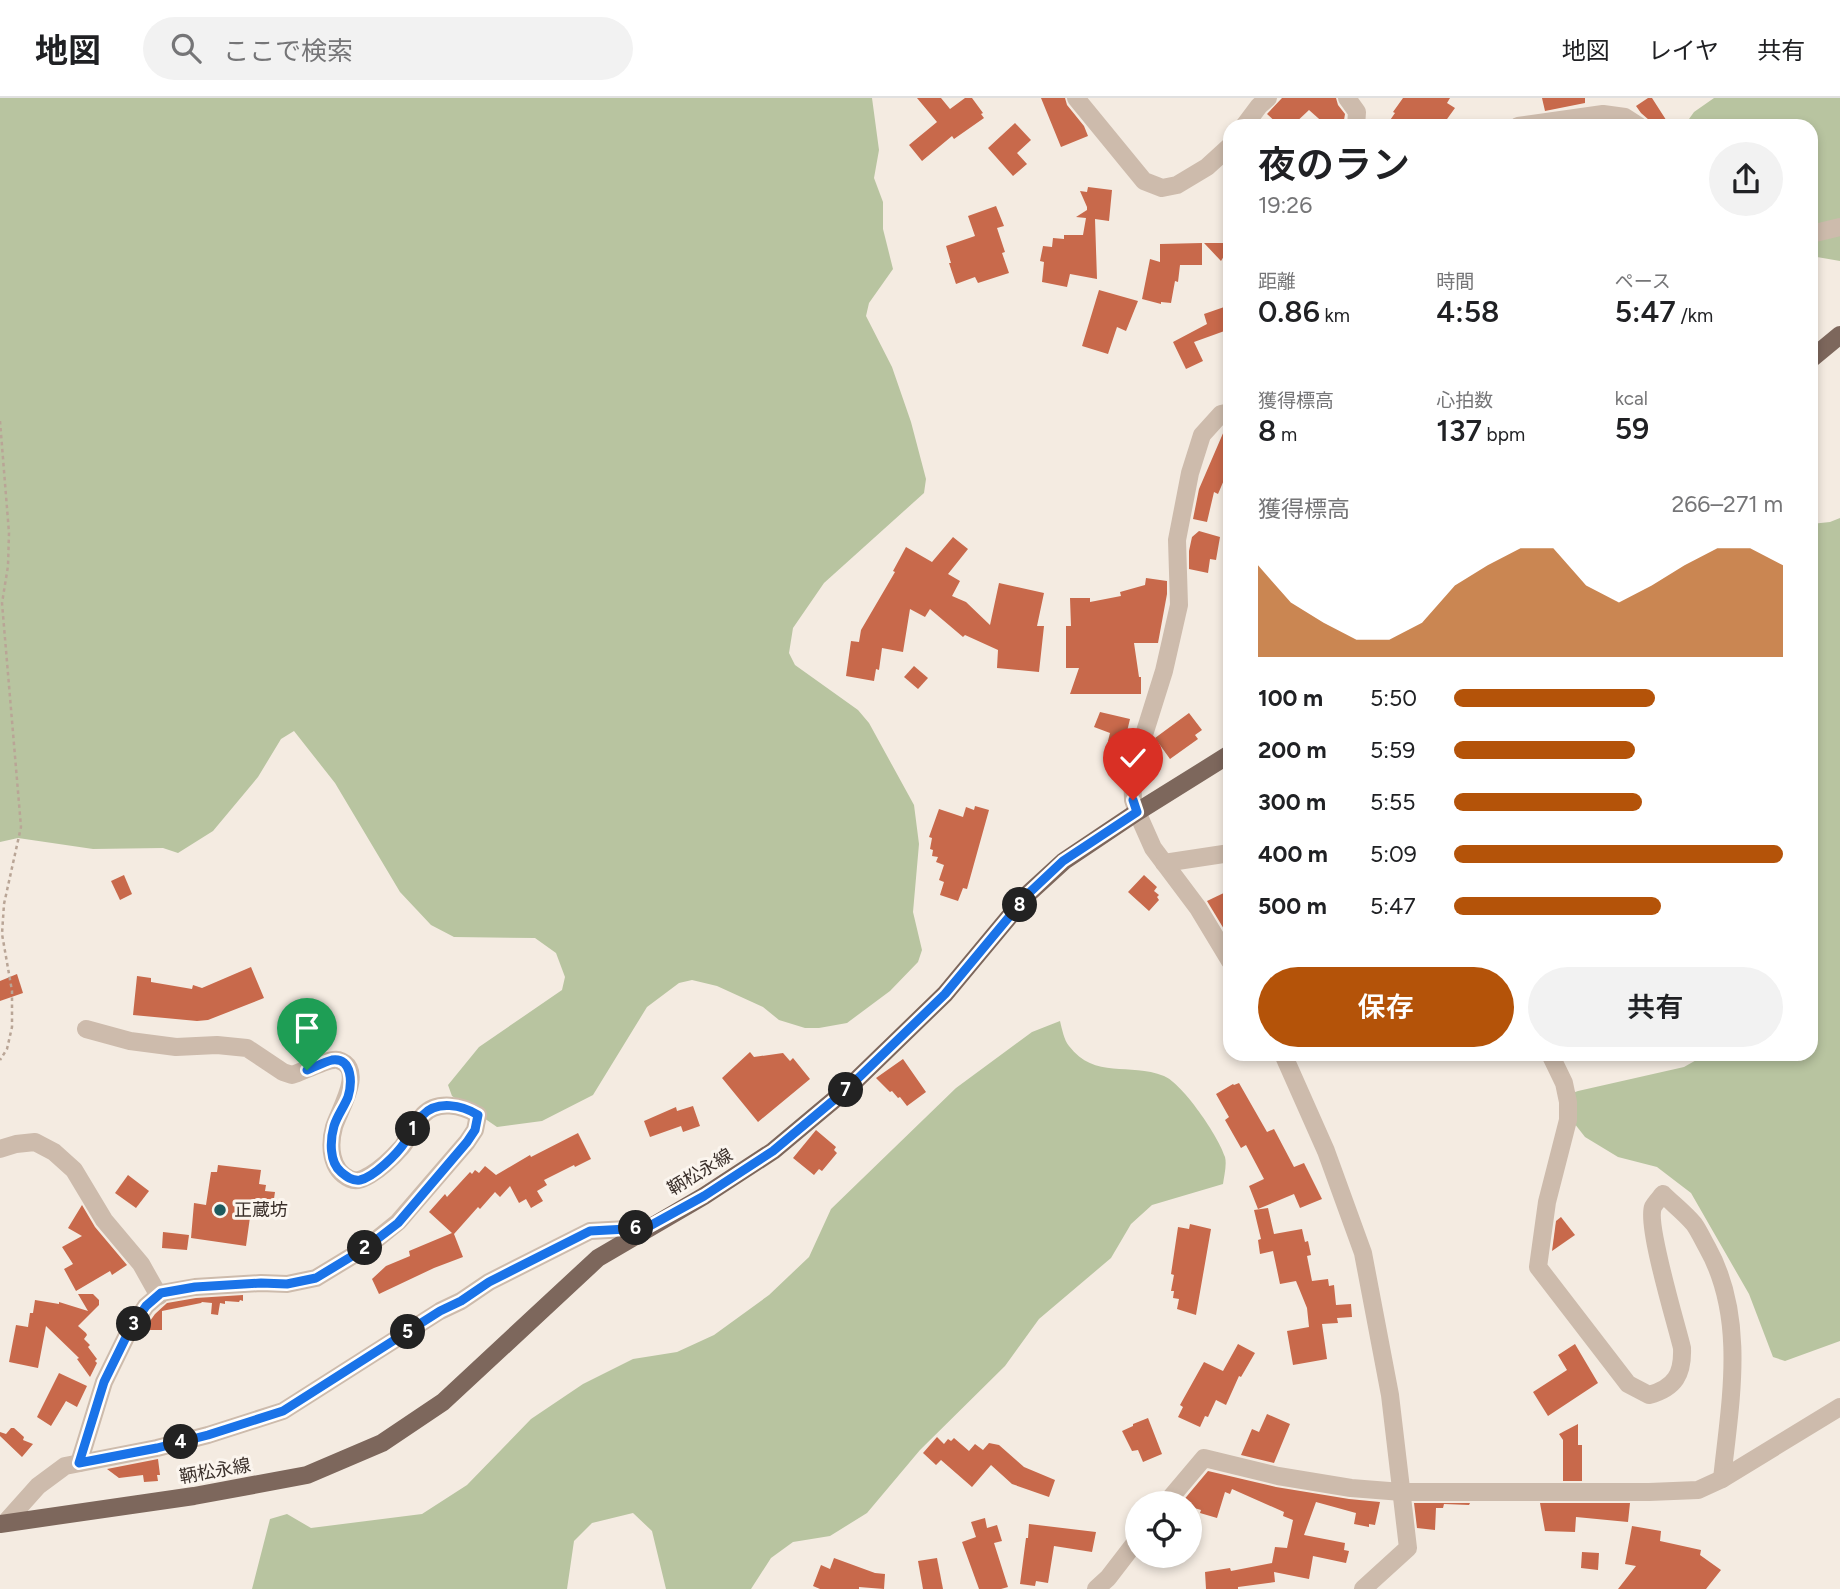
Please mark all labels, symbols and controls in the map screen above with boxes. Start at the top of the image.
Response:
search box [143,17,633,80]
icon: search [167,29,205,67]
text: 地図 [35,31,101,70]
text: ここで検索 [223,35,353,67]
text: 地図 [1562,36,1610,65]
text: レイヤ [1648,36,1719,65]
text: 共有 [1757,36,1805,65]
text: 夜のラン [1258,142,1410,188]
button: share [1709,142,1783,216]
text: 19:26 [1258,191,1312,219]
text: 距離 [1258,270,1296,293]
text: 時間 [1436,270,1474,293]
text: ペース [1615,270,1671,293]
text: 0.86 [1258,293,1320,330]
text: 4:58 [1436,293,1499,330]
text: 5:47 [1615,293,1676,330]
text: km [1320,304,1350,327]
text: /km [1676,304,1713,327]
text: kcal [1615,387,1648,410]
text: 獲得標高 [1258,389,1334,412]
text: 心拍数 [1436,389,1493,412]
text: 59 [1615,410,1649,447]
text: 8 [1258,412,1276,449]
text: 137 [1436,412,1482,449]
text: m [1276,423,1297,446]
text: bpm [1482,423,1525,446]
text: 266–271 m [1671,490,1783,518]
text: 獲得標高 [1258,495,1350,523]
text: 100 m [1258,684,1323,712]
text: 5:50 [1370,684,1417,712]
pin [1103,728,1163,800]
text: 200 m [1258,736,1327,764]
text: 5:59 [1370,736,1415,764]
icon: check [1114,739,1152,777]
text: 300 m [1258,788,1326,816]
text: 5:55 [1370,788,1416,816]
text: 400 m [1258,840,1328,868]
text: 5:09 [1370,840,1417,868]
pin: 8 [1002,888,1038,922]
text: 500 m [1258,892,1327,920]
text: 5:47 [1370,892,1416,920]
text: 8 [1014,893,1025,916]
button: 保存 [1258,967,1514,1047]
button: 共有 [1528,967,1783,1047]
pin [277,998,337,1070]
icon: arrive [288,1009,326,1047]
pin: 7 [828,1072,864,1108]
text: 7 [840,1078,851,1101]
pin: 1 [396,1112,430,1146]
text: 1 [408,1117,417,1140]
street label: 鞆松永線 [663,1144,737,1200]
place label: 正蔵坊 [234,1199,288,1221]
marker: 正蔵坊 [212,1202,228,1218]
pin: 6 [618,1210,654,1246]
text: 6 [630,1216,641,1239]
pin: 2 [348,1230,382,1266]
text: 2 [359,1236,370,1259]
pin: 3 [116,1306,152,1342]
text: 3 [128,1312,139,1335]
pin: 5 [390,1314,426,1350]
text: 5 [402,1320,413,1343]
pin: 4 [164,1424,198,1460]
text: 4 [174,1430,187,1453]
street label: 鞆松永線 [178,1454,252,1488]
map controls [1125,1491,1202,1568]
button: locate [1125,1491,1202,1568]

